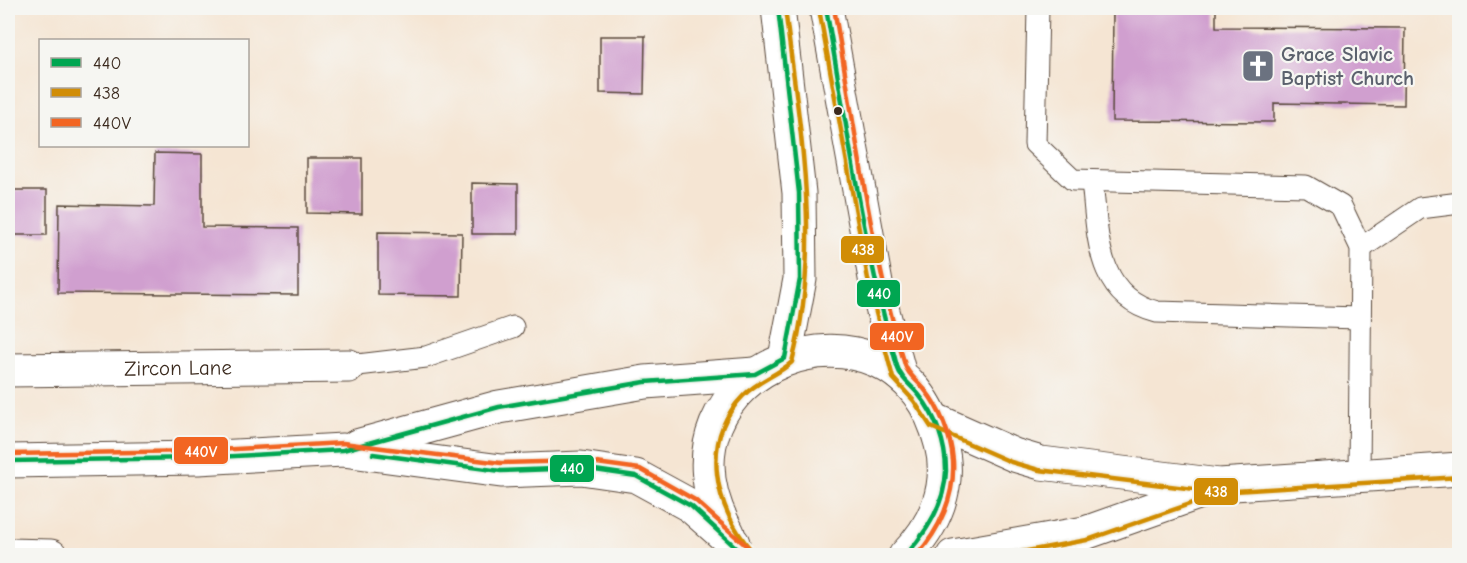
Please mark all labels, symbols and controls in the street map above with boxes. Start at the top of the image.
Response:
legend [39,39,249,147]
place label: Grace Slavic Baptist Church [1281,42,1414,90]
church icon: Grace Slavic Baptist Church [1240,48,1276,84]
text: 440 [93,53,121,74]
text: 438 [93,83,120,104]
unlabelled marker [832,105,844,117]
text: 440V [93,113,131,134]
line badge: 438 [840,235,885,264]
text: 438 [851,241,875,259]
line badge: 440 [856,279,901,308]
text: 440 [867,285,891,303]
line badge: 440V [869,322,925,351]
text: 440V [881,328,914,346]
street label: Zircon Lane [124,355,232,381]
line badge: 440V [173,436,229,465]
text: 440V [185,443,218,461]
line badge: 440 [549,454,595,483]
text: 440 [560,460,584,478]
line badge: 438 [1193,477,1239,506]
text: 438 [1204,483,1228,501]

